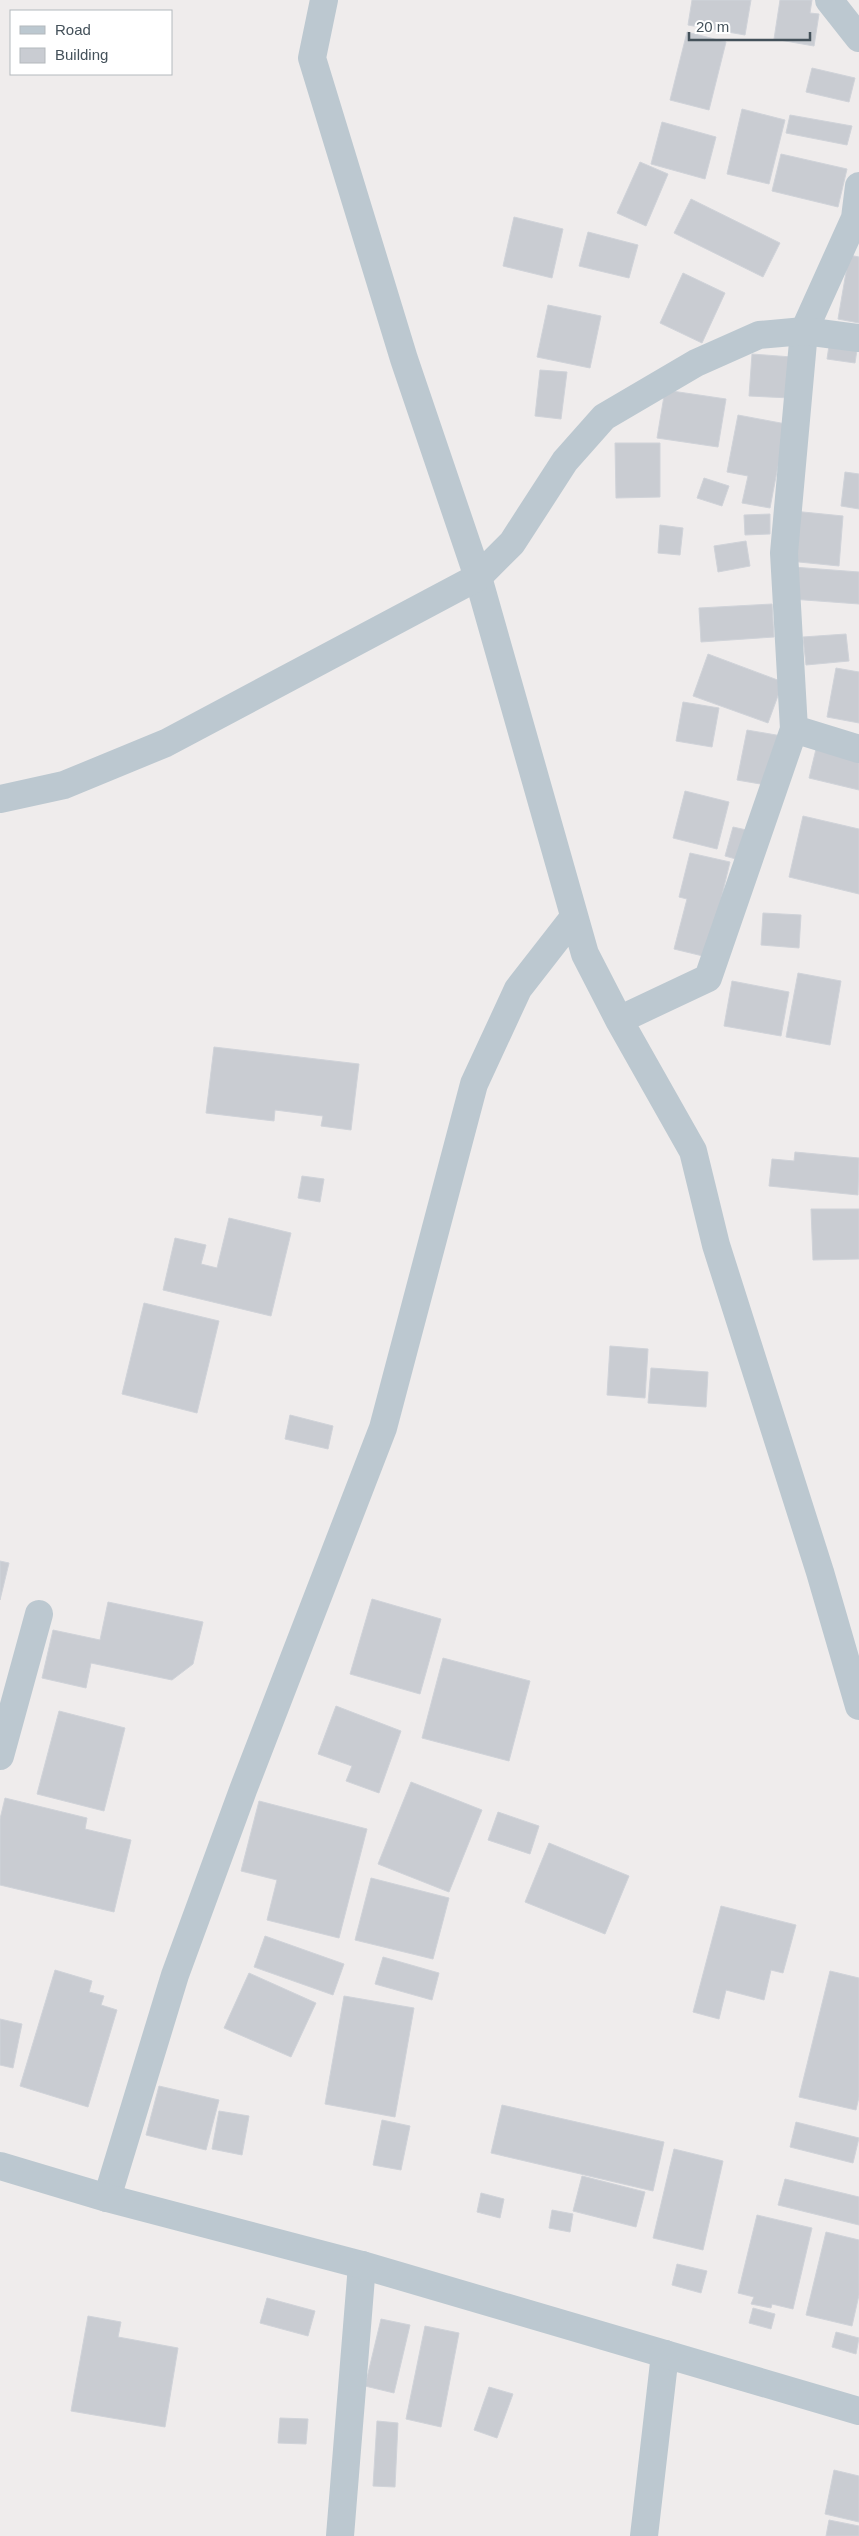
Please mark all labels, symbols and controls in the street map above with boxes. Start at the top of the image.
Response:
legend [10,10,172,75]
scale bar [689,10,810,42]
text: 20 m [696,18,729,35]
text: Road [55,21,91,38]
text: Building [55,46,108,63]

